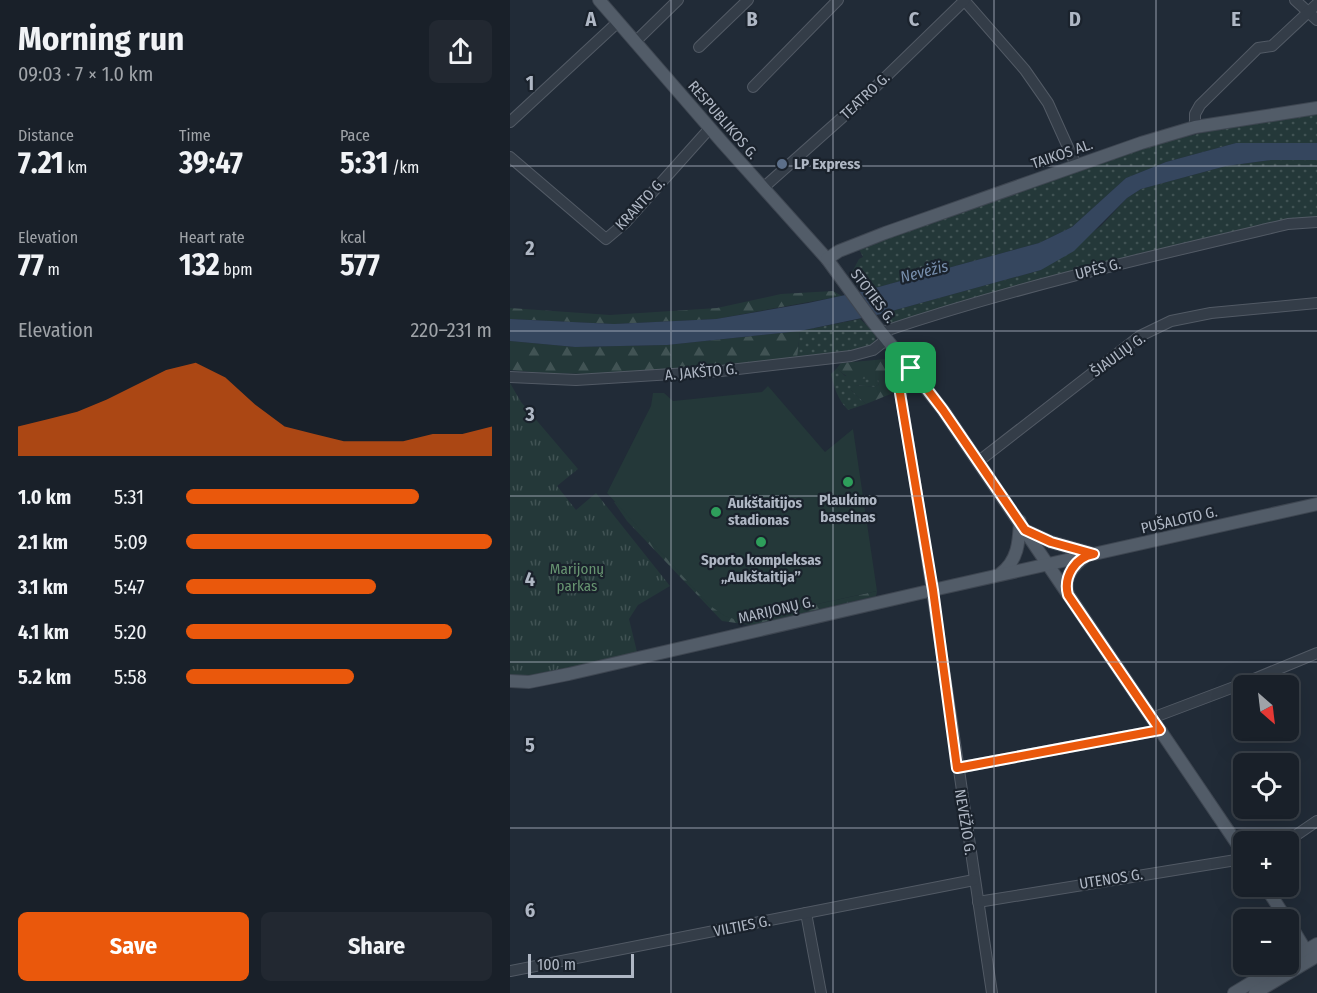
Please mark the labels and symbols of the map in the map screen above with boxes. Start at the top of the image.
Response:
text: A [585,7,598,31]
text: B [746,7,758,31]
text: C [909,7,920,31]
text: D [1069,7,1081,31]
text: E [1231,7,1241,31]
street label: TEATRO G. [837,69,893,123]
text: 1 [526,71,534,95]
street label: RESPUBLIKOS G. [684,77,762,163]
street label: TAIKOS AL. [1029,135,1095,173]
place label: LP Express [794,155,861,173]
marker: LP Express [775,157,789,171]
street label: KRANTO G. [612,174,668,234]
text: 2 [524,236,535,260]
street label: UPĖS G. [1073,255,1123,283]
water label: Nevėžis [898,256,950,287]
street label: STOTIES G. [847,265,899,327]
street label: ŠIAULIŲ G. [1087,329,1149,381]
pin [885,342,936,393]
street label: A. JAKŠTO G. [664,360,738,384]
text: 3 [524,402,535,426]
marker: Plaukimo baseinas [841,475,855,489]
place label: Plaukimo baseinas [819,491,877,526]
place label: Aukštaitijos stadionas [727,494,803,529]
street label: PUŠALOTO G. [1139,502,1219,538]
marker: Aukštaitijos stadionas [709,505,723,519]
marker: Sporto kompleksas „Aukštaitija” [754,535,768,549]
place label: Sporto kompleksas „Aukštaitija” [701,551,822,586]
park label: Marijonų parkas [550,560,604,595]
text: 4 [525,567,535,591]
street label: MARIJONŲ G. [736,593,816,627]
north arrow [1233,675,1299,741]
text: 5 [525,733,535,757]
street label: NEVĖŽIO G. [951,788,979,856]
street label: UTENOS G. [1078,865,1144,893]
text: 6 [525,898,535,922]
street label: VILTIES G. [712,912,772,940]
scale bar [528,951,634,978]

